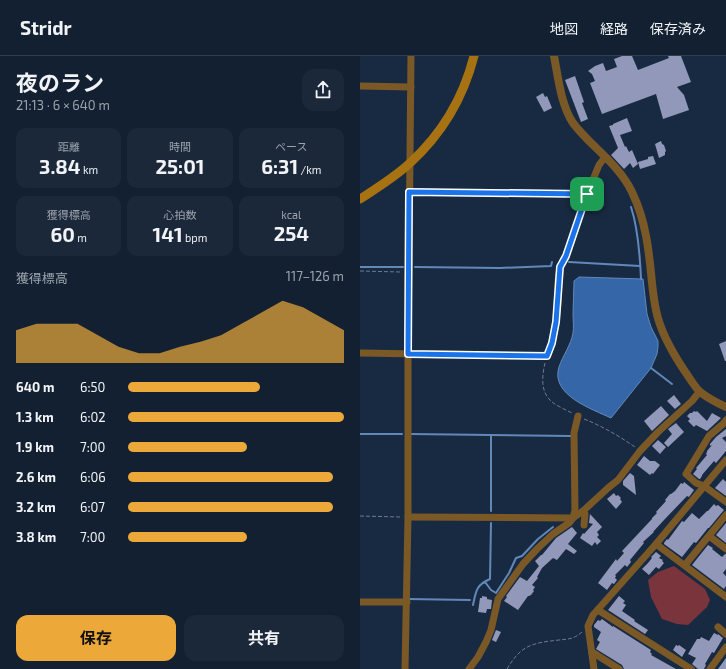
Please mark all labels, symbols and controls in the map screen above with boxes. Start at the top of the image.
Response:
text: Stridr [20,16,72,39]
text: 地図 [550,20,578,37]
text: 経路 [600,20,628,37]
text: 保存済み [650,20,706,37]
text: 夜のラン [16,69,104,95]
button: share [302,69,344,111]
text: 21:13 · 6 × 640 m [16,97,110,113]
text: 距離 [58,140,80,153]
text: 時間 [169,140,191,153]
text: ペース [275,140,308,153]
text: 3.84 [39,154,81,178]
text: 25:01 [155,154,205,178]
text: 6:31 [261,154,298,178]
text: km [81,163,98,176]
text: /km [298,163,321,176]
pin [570,177,604,211]
icon: arrive [576,183,598,205]
text: 獲得標高 [47,208,91,221]
text: 心拍数 [163,208,196,221]
text: kcal [281,208,301,221]
text: 254 [274,221,309,245]
text: 60 [50,222,75,246]
text: 141 [153,222,183,246]
text: m [75,231,87,244]
text: bpm [183,231,207,244]
text: 117–126 m [286,268,344,284]
text: 獲得標高 [16,270,68,286]
text: 640 m [16,379,54,395]
text: 6:50 [80,379,105,395]
text: 1.3 km [16,409,54,425]
text: 6:02 [80,409,106,425]
text: 1.9 km [16,439,54,455]
text: 7:00 [80,439,105,455]
text: 2.6 km [16,469,56,485]
text: 6:06 [80,469,106,485]
text: 3.2 km [16,499,56,515]
text: 6:07 [80,499,105,515]
text: 3.8 km [16,529,56,545]
text: 7:00 [80,529,105,545]
button: 保存 [16,615,176,661]
button: 共有 [184,615,344,661]

